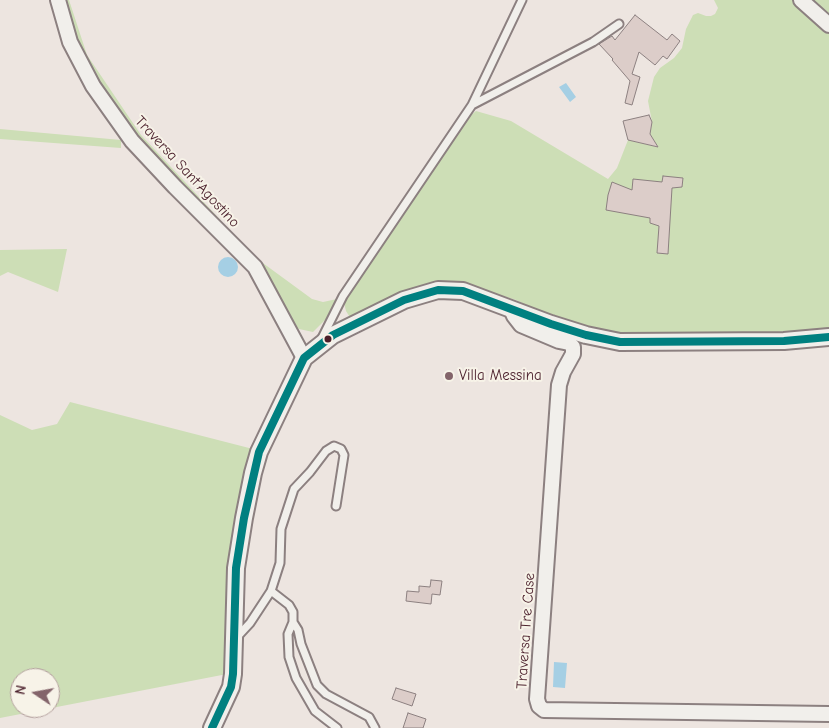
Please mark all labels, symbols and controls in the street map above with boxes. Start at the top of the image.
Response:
street label: Traversa Sant'Agostino [131,113,243,231]
unlabelled marker [323,334,333,344]
place label: Villa Messina [459,367,542,385]
marker: Villa Messina [443,370,455,382]
street label: Traversa Tre Case [513,572,539,690]
north arrow [10,668,60,718]
text: N [12,684,30,696]

